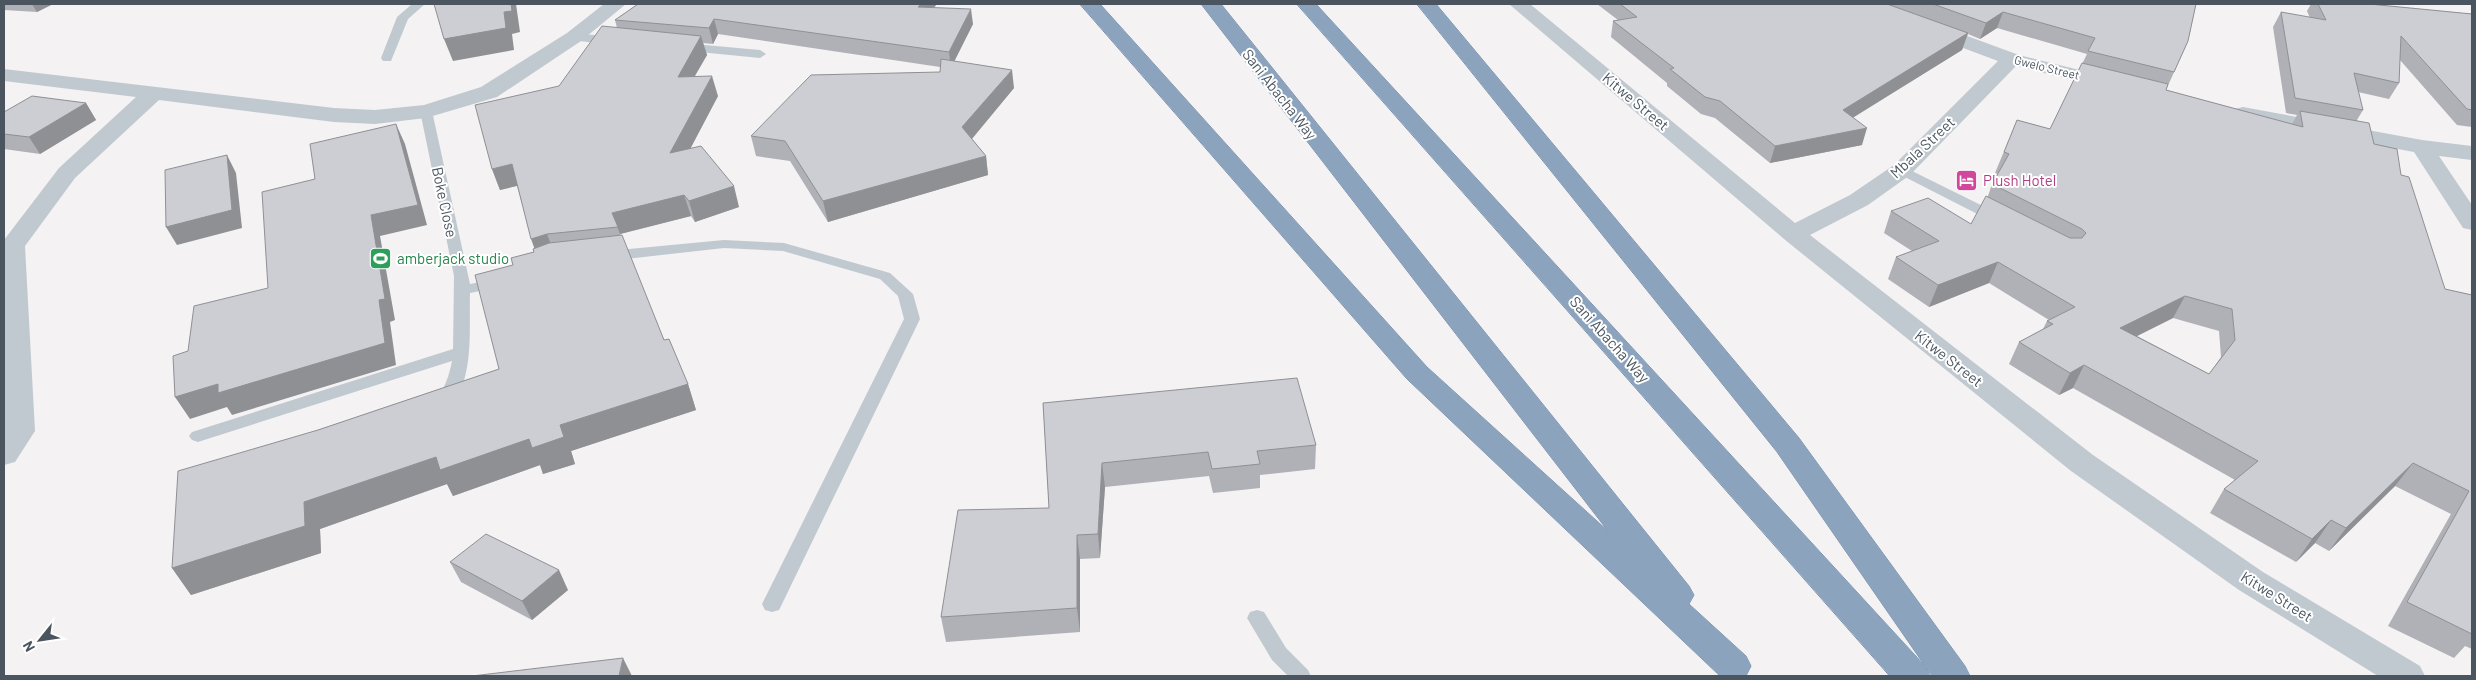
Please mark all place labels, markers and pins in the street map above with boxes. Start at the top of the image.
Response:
hotel icon: Plush Hotel [1955,168,1979,192]
place label: Plush Hotel [1983,171,2056,189]
sports icon: amberjack studio [369,246,393,270]
place label: amberjack studio [397,249,509,267]

